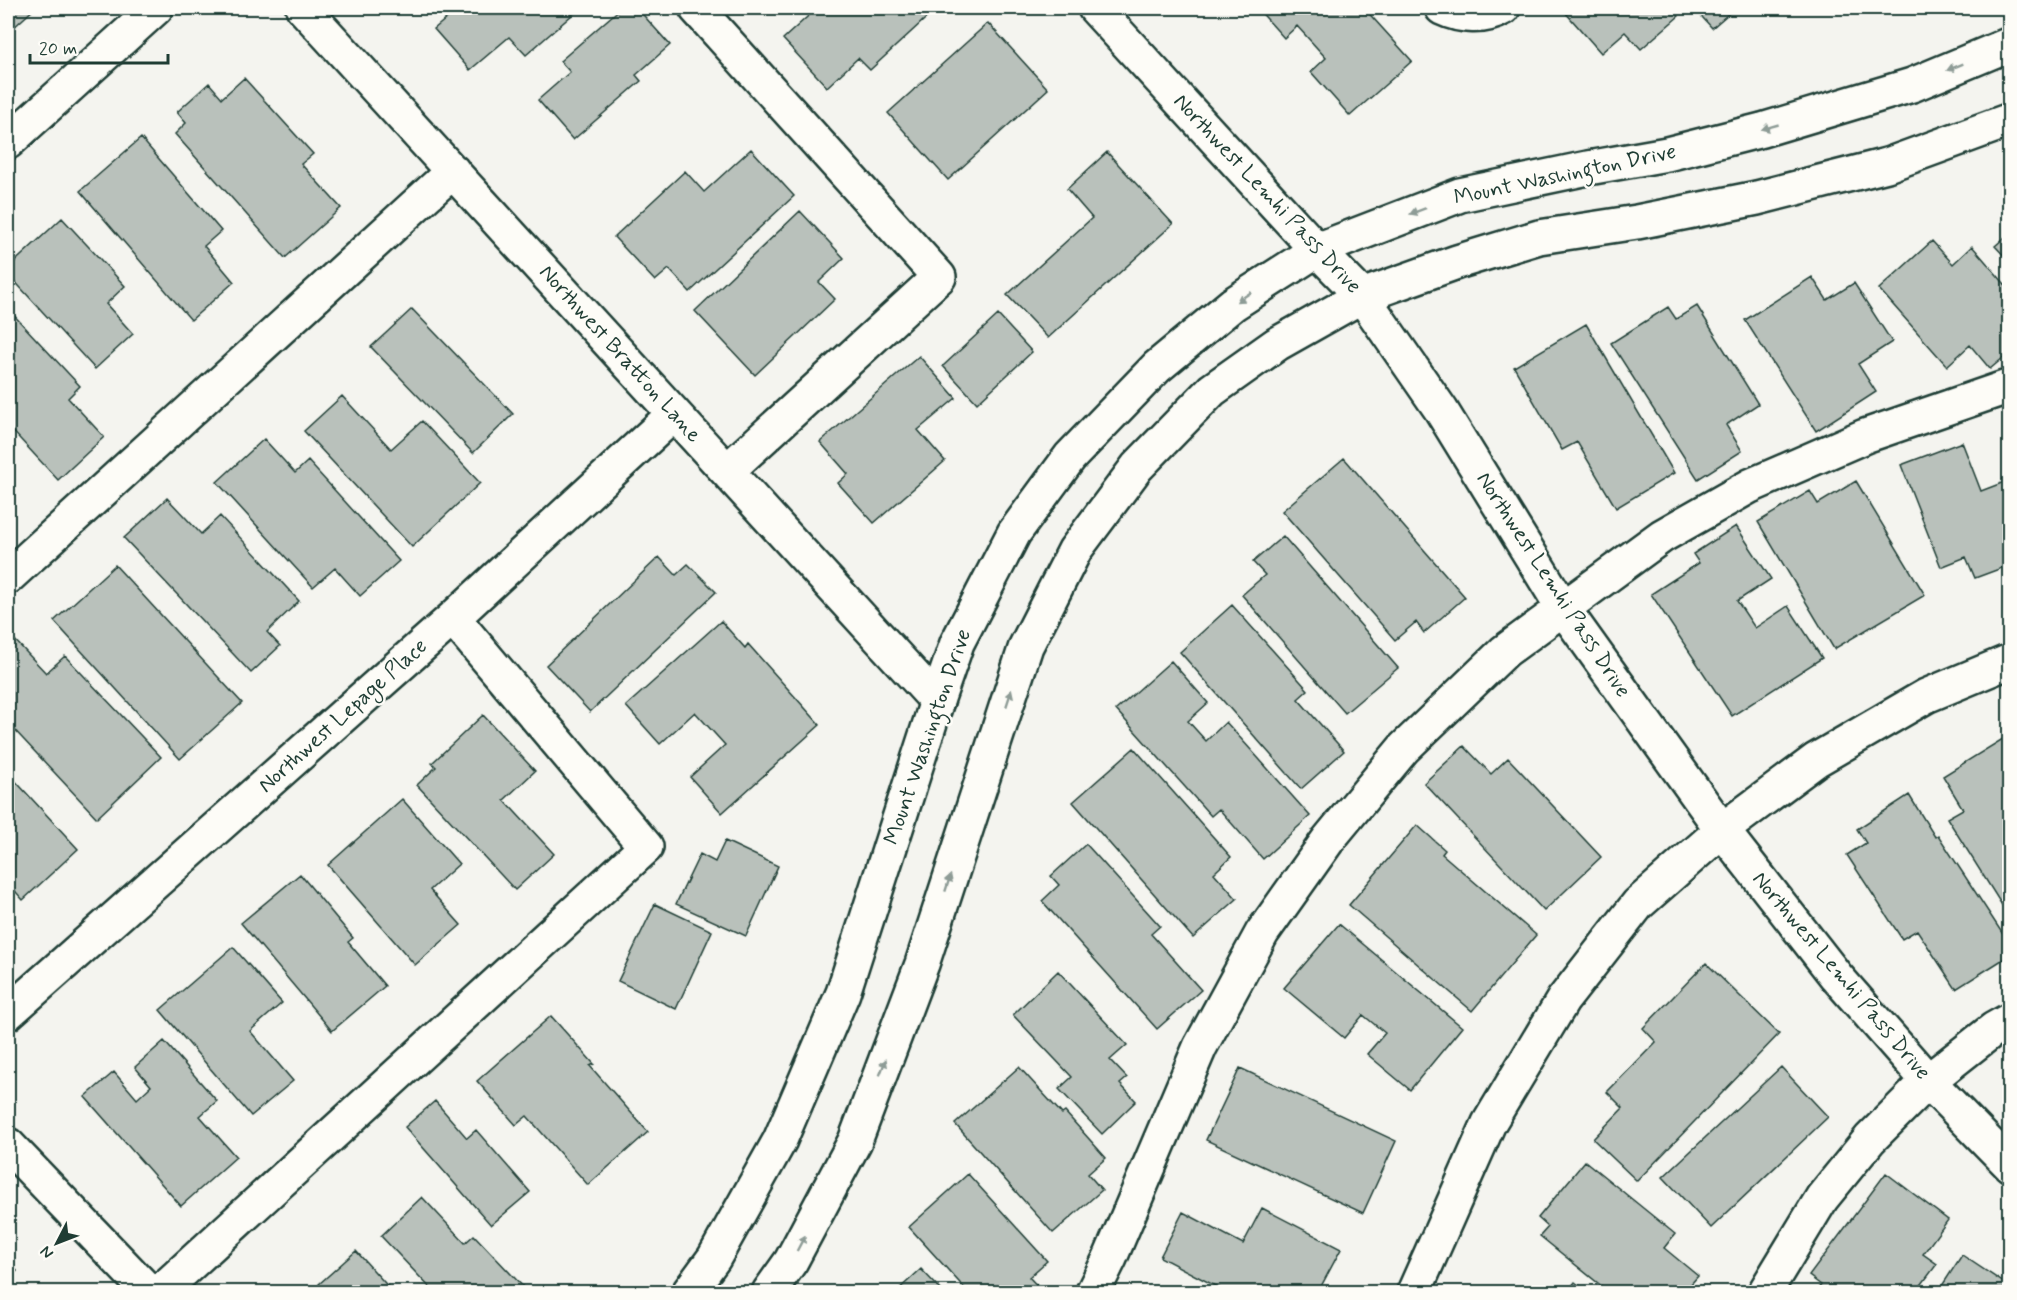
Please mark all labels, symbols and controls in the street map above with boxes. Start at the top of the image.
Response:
scale bar [30,27,168,65]
text: 20 m [39,37,77,61]
one-way arrow [1946,62,1964,72]
street label: Northwest Lemhi Pass Drive [1167,88,1367,300]
one-way arrow [1761,123,1779,132]
street label: Mount Washington Drive [1451,138,1679,215]
one-way arrow [1409,207,1427,216]
street label: Northwest Bratton Lane [533,259,707,449]
one-way arrow [1236,291,1252,303]
street label: Northwest Lemhi Pass Drive [1469,467,1637,703]
street label: Mount Washington Drive [878,625,981,850]
street label: Northwest Lepage Place [253,633,435,802]
one-way arrow [1004,689,1014,707]
street label: Northwest Lemhi Pass Drive [1745,866,1937,1086]
one-way arrow [944,874,954,892]
one-way arrow [879,1058,888,1076]
north arrow [27,1213,87,1273]
one-way arrow [796,1235,806,1252]
text: N [36,1241,58,1263]

